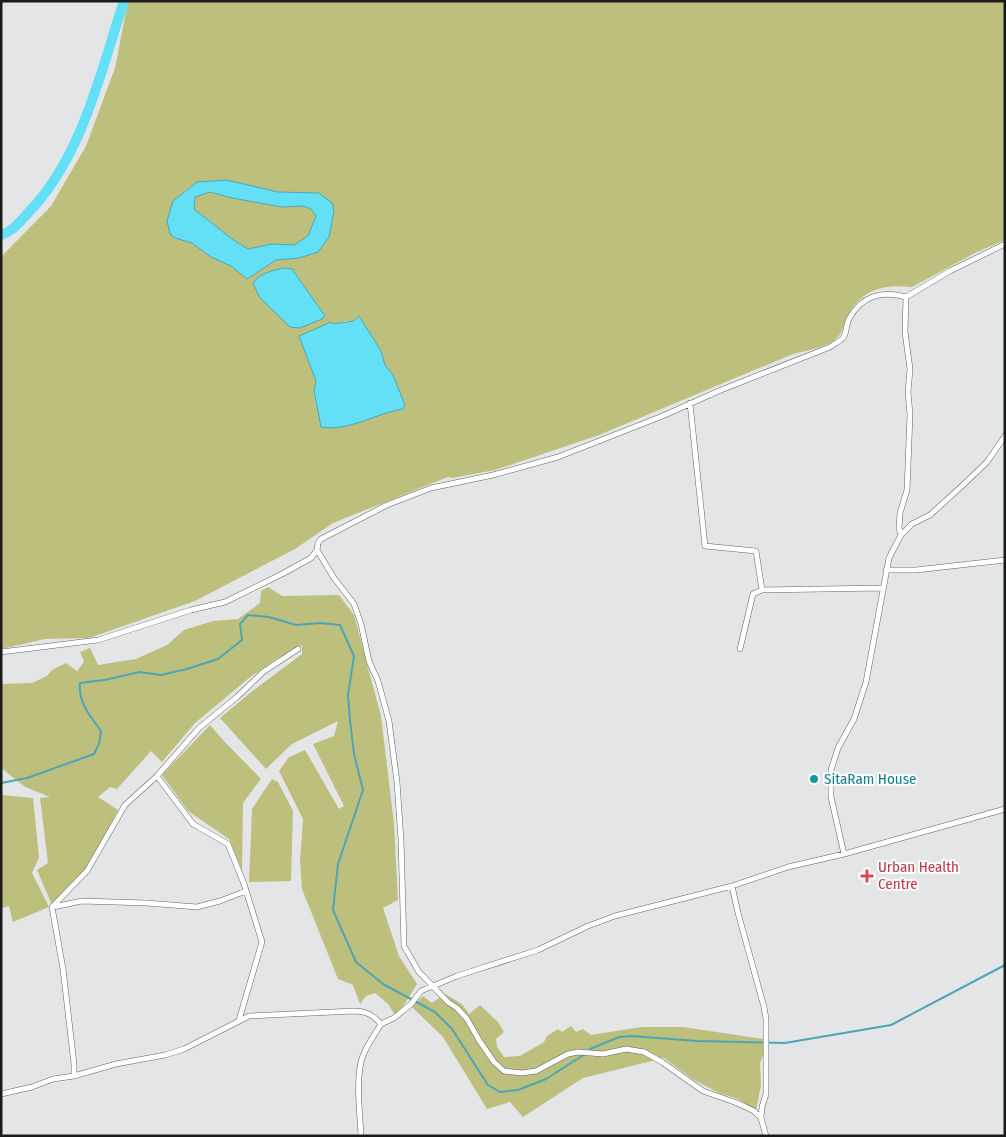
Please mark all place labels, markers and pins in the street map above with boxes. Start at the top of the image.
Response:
place label: SitaRam House [824,770,916,788]
marker: SitaRam House [808,773,820,785]
place label: Urban Health Centre [878,858,959,893]
marker: Urban Health Centre [860,869,874,883]

